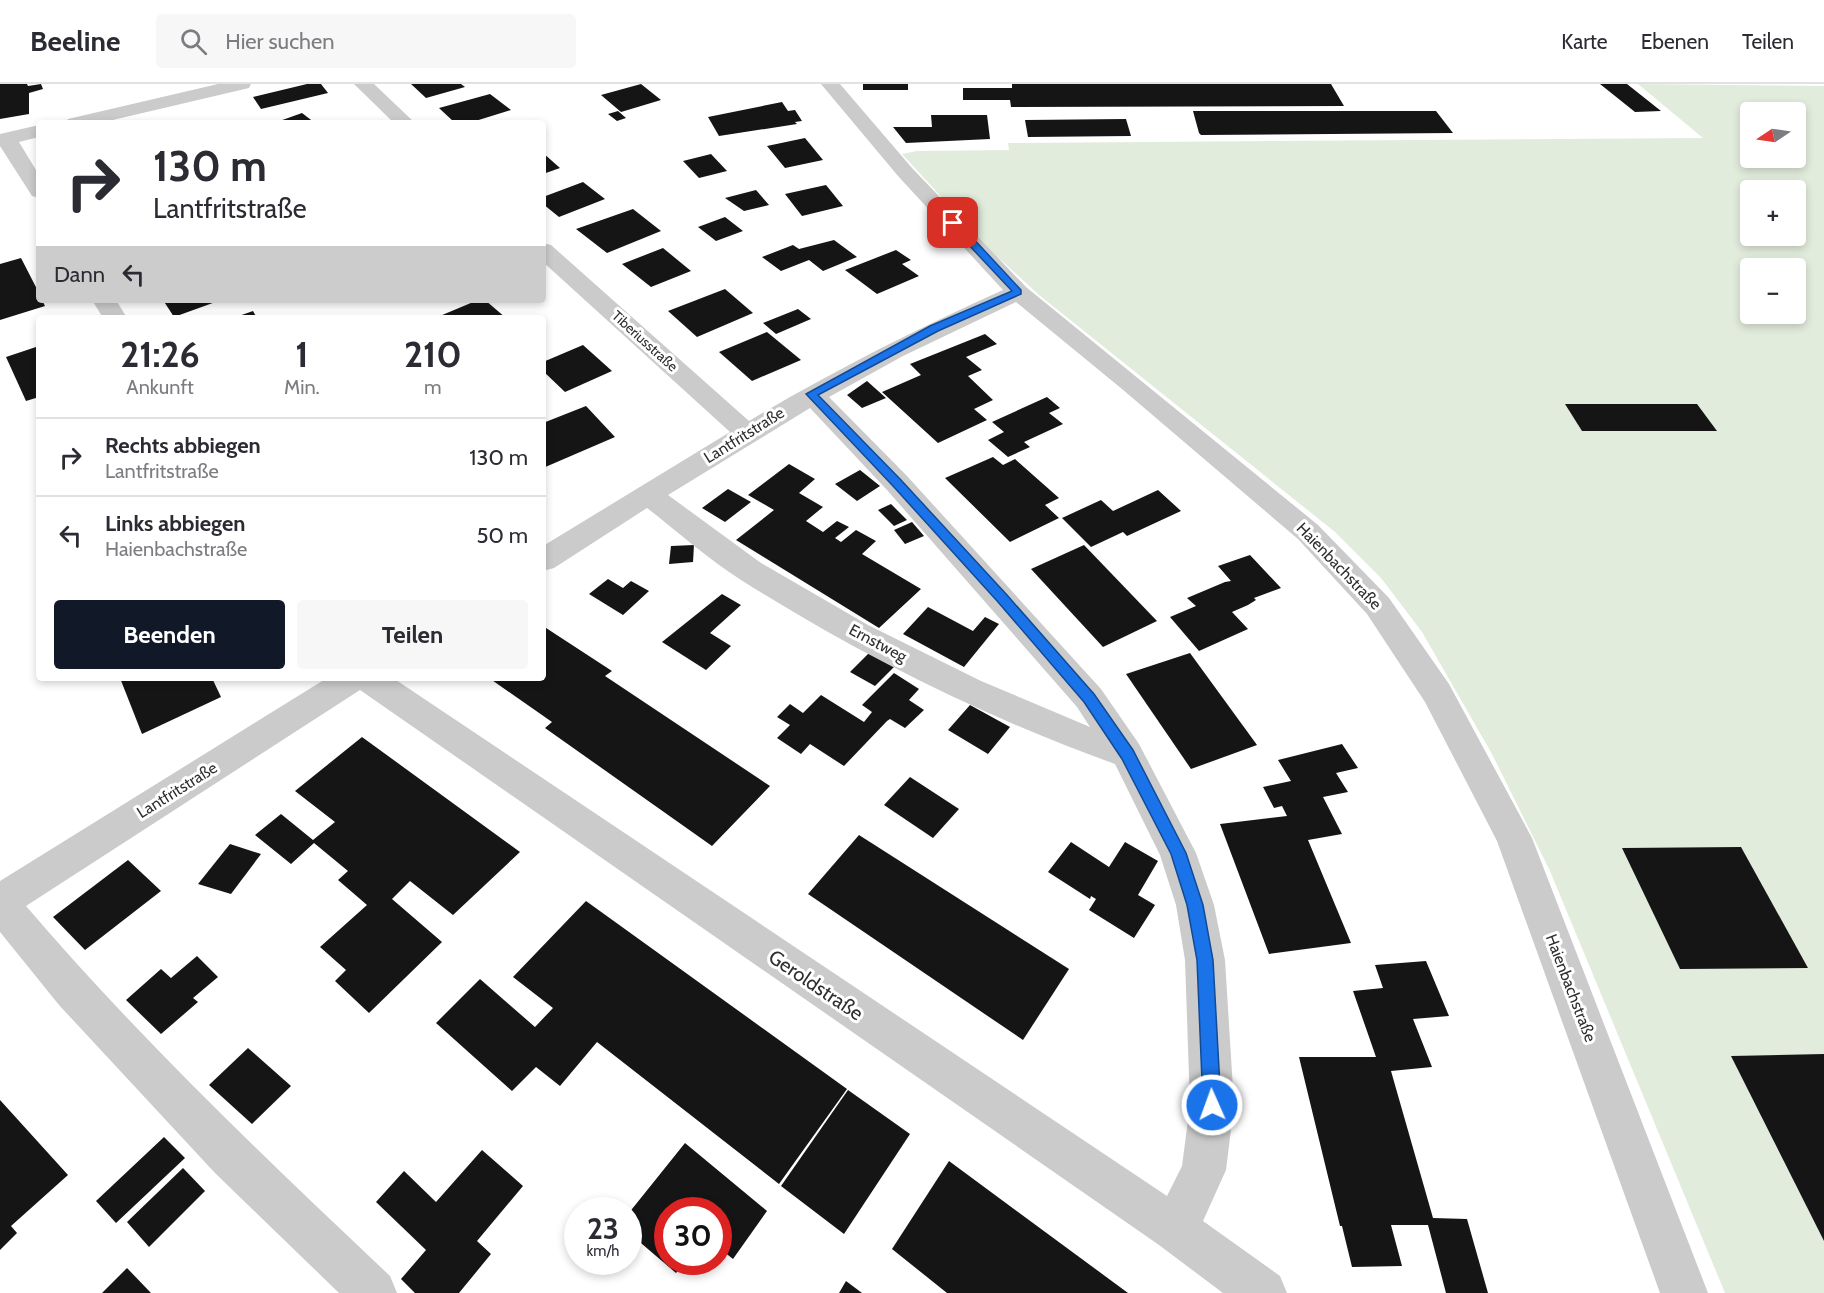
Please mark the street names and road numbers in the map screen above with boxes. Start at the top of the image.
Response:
street label: Tiberiusstraße [608,307,682,375]
street label: Lantfritstraße [700,403,788,467]
street label: Haienbachstraße [1293,518,1385,614]
street label: Ernstweg [846,620,911,667]
street label: Lantfritstraße [133,758,221,822]
street label: Haienbachstraße [1542,931,1600,1045]
street label: Geroldstraße [764,945,868,1025]

